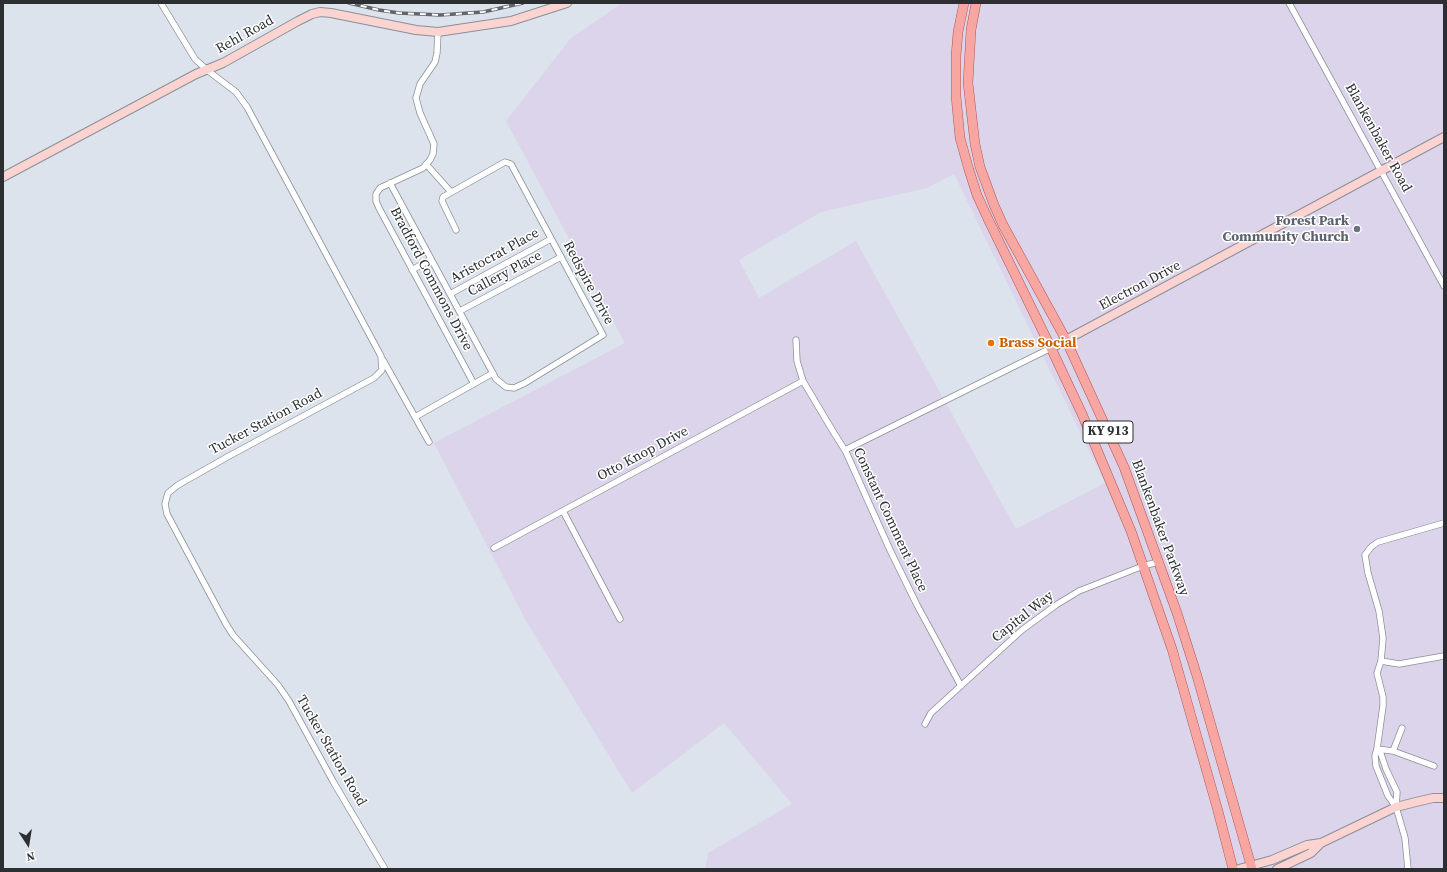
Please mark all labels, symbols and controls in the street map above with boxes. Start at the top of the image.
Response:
street label: Rehl Road [213,12,277,58]
street label: Blankenbaker Road [1341,81,1415,195]
street label: Bradford Commons Drive [386,204,476,354]
place label: Forest Park Community Church [1222,213,1349,246]
marker: Forest Park Community Church [1352,224,1362,234]
street label: Aristocrat Place [448,225,542,287]
street label: Redspire Drive [559,238,617,328]
street label: Callery Place [465,247,545,301]
street label: Electron Drive [1096,257,1184,315]
place label: Brass Social [999,335,1077,351]
marker: Brass Social [986,338,996,348]
street label: Tucker Station Road [207,385,325,459]
road number: KY 913 [1083,421,1133,443]
street label: Otto Knop Drive [595,423,691,485]
street label: Constant Comment Place [849,445,931,595]
street label: Blankenbaker Parkway [1128,458,1192,598]
street label: Capital Way [989,588,1057,646]
street label: Tucker Station Road [292,693,370,809]
north arrow [8,824,48,864]
text: N [25,848,36,864]

